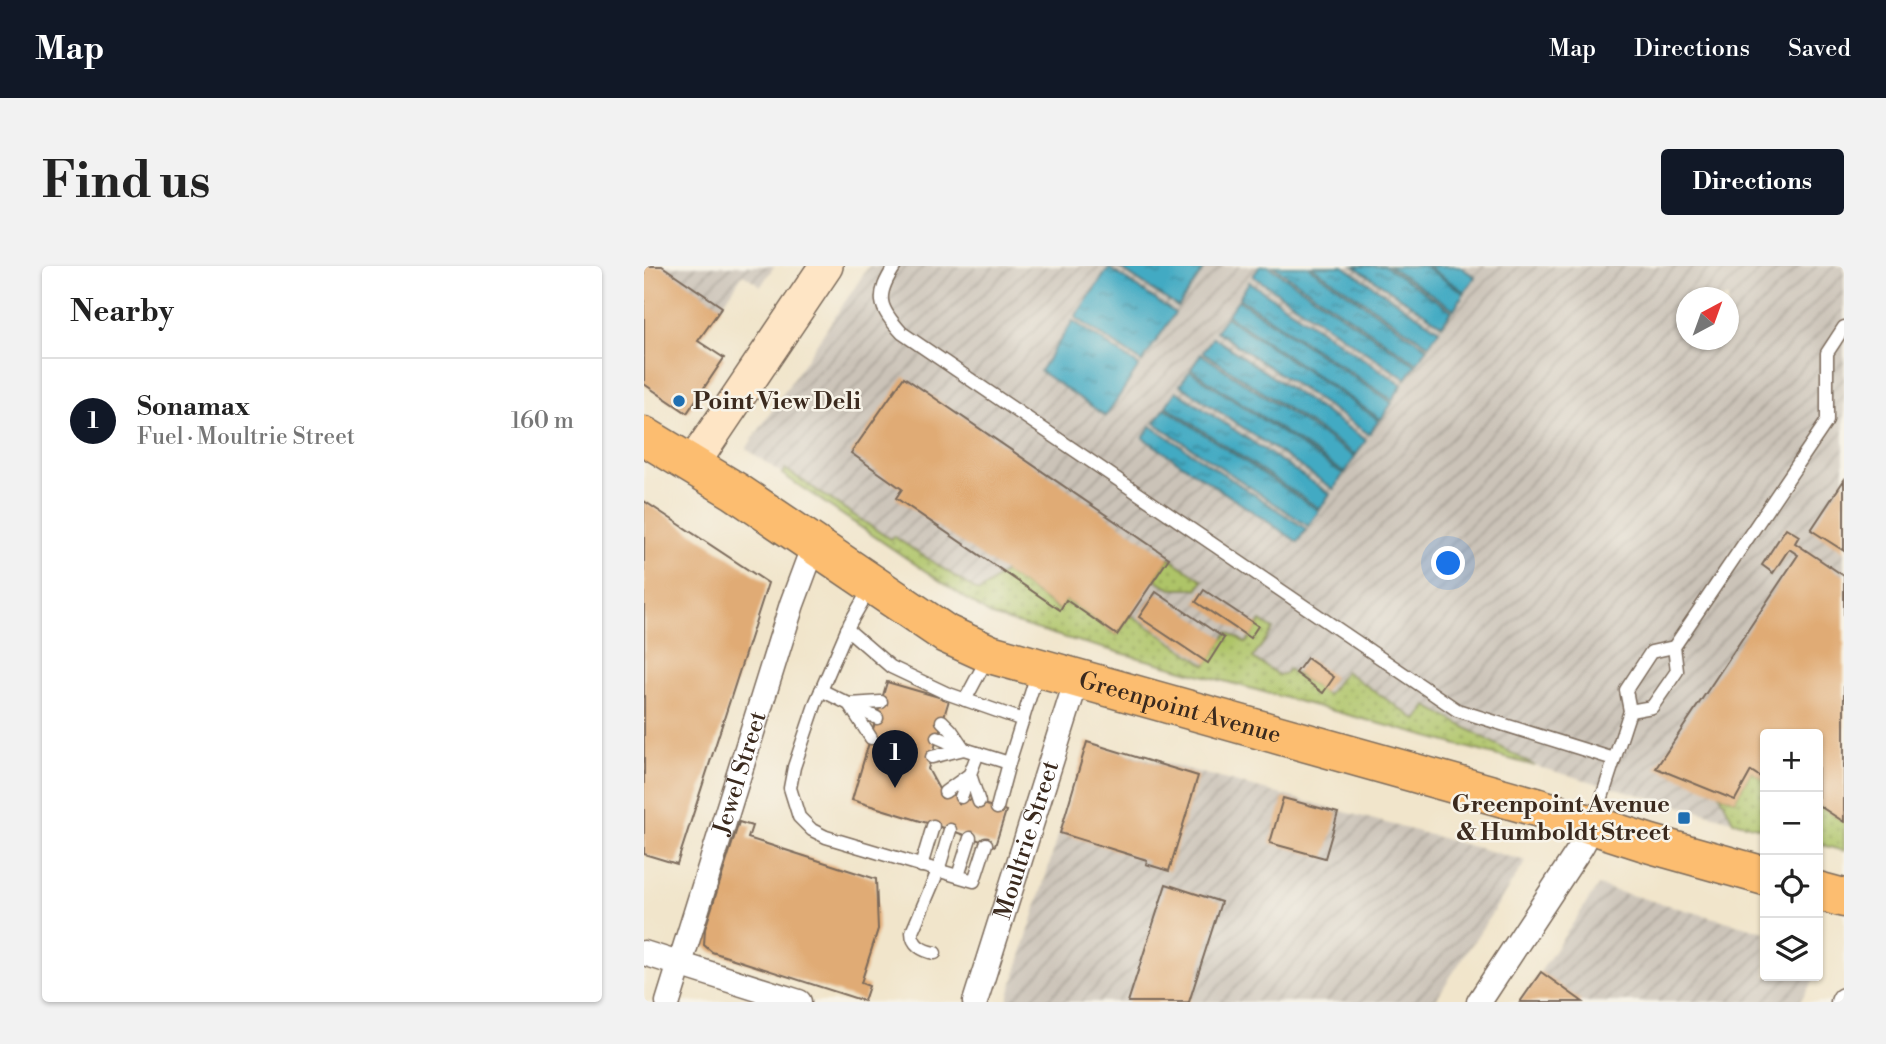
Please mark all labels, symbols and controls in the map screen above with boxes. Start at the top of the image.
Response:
text: Map [35,29,104,70]
text: Map [1549,34,1596,64]
text: Directions [1634,34,1750,64]
text: Saved [1788,34,1851,64]
button: Directions [1661,149,1844,215]
text: Find us [42,152,211,213]
north arrow [1676,287,1739,350]
text: Nearby [70,293,174,331]
place label: Point View Deli [693,387,861,417]
text: Sonamax [137,391,250,423]
marker: Point View Deli [671,393,687,409]
text: 1 [87,407,99,435]
text: 160 m [511,407,574,435]
text: Fuel · Moultrie Street [137,423,355,451]
your location [1431,546,1465,580]
street label: Greenpoint Avenue [1075,666,1284,751]
street label: Jewel Street [707,707,774,840]
map controls [1760,729,1823,981]
button: + [1760,729,1823,792]
pin: 1 [872,730,918,788]
street label: Moultrie Street [988,756,1066,923]
place label: Greenpoint Avenue & Humboldt Street [1452,790,1671,848]
button: − [1760,792,1823,855]
marker: Greenpoint Avenue & Humboldt Street [1676,810,1692,826]
button: locate [1760,855,1823,918]
button: layers [1760,918,1823,981]

